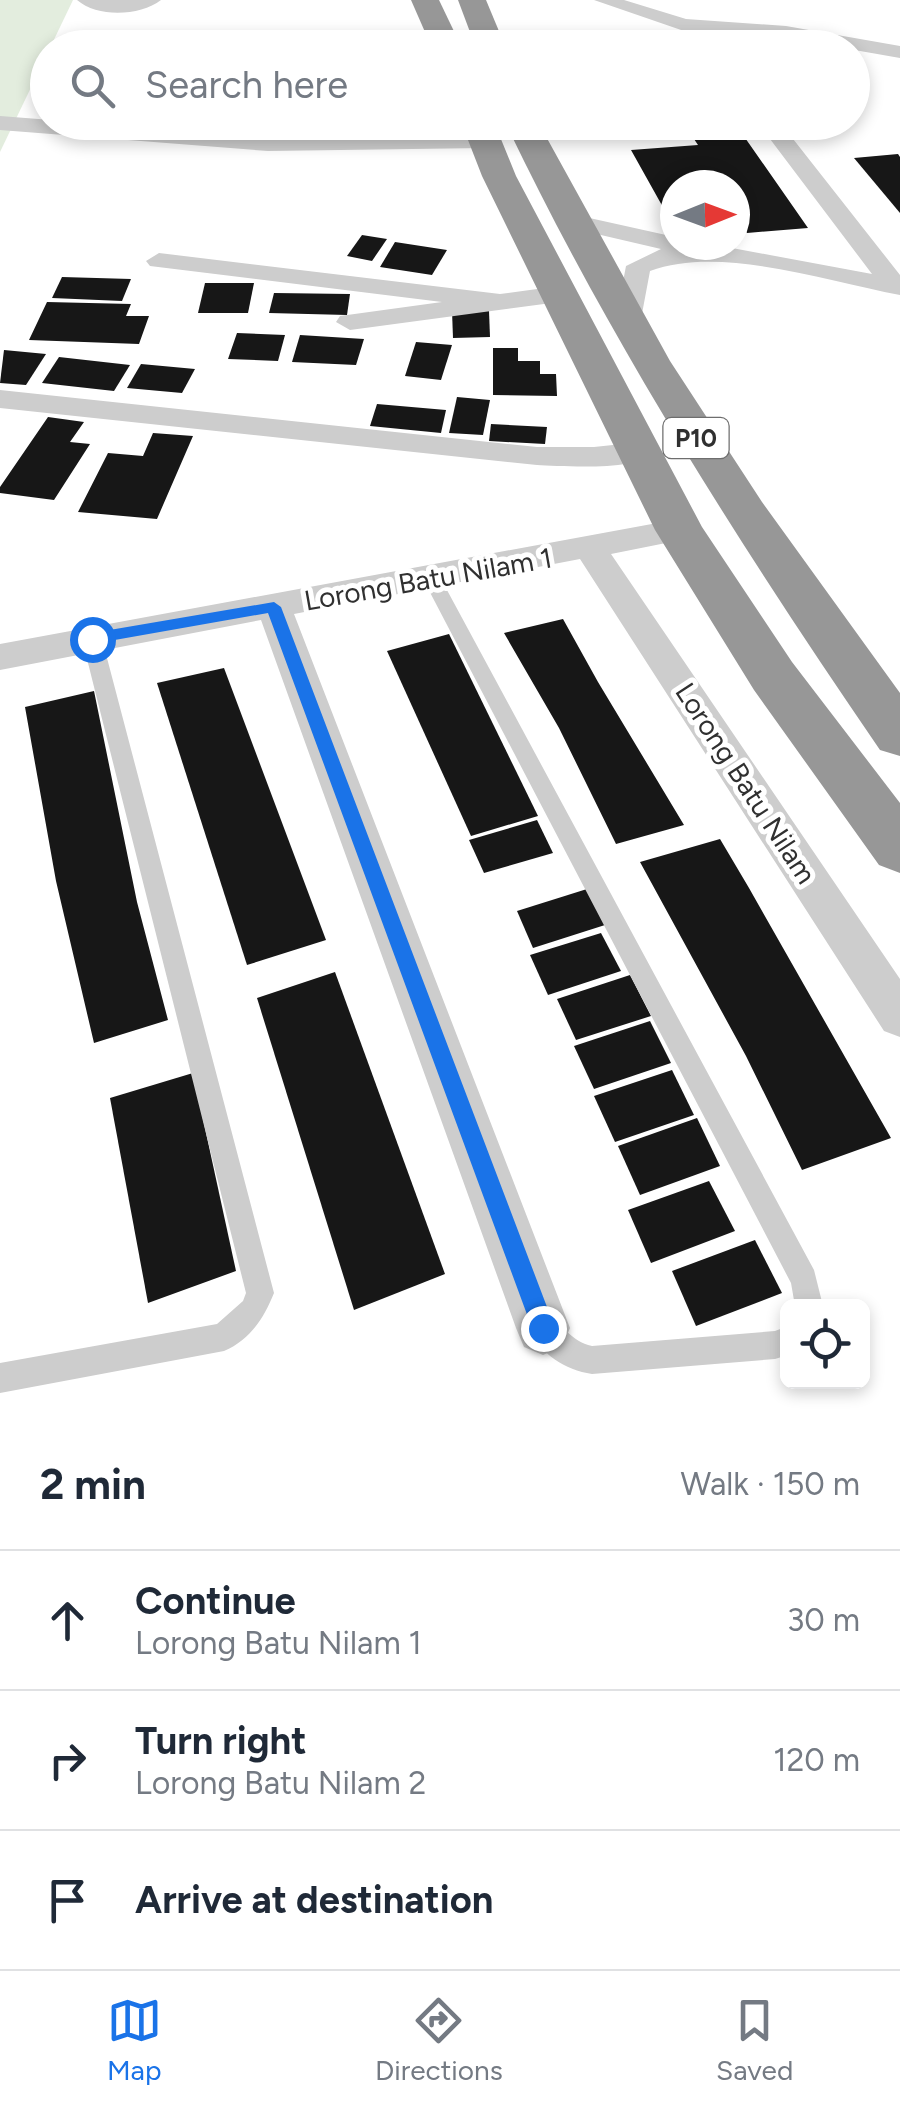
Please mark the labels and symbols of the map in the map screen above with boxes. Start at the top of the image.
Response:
north arrow [660,170,750,260]
road number: P10 [664,418,728,458]
street label: Lorong Batu Nilam 1 [301,540,555,618]
route start [70,617,116,663]
street label: Lorong Batu Nilam [668,676,824,890]
route end [521,1306,567,1352]

